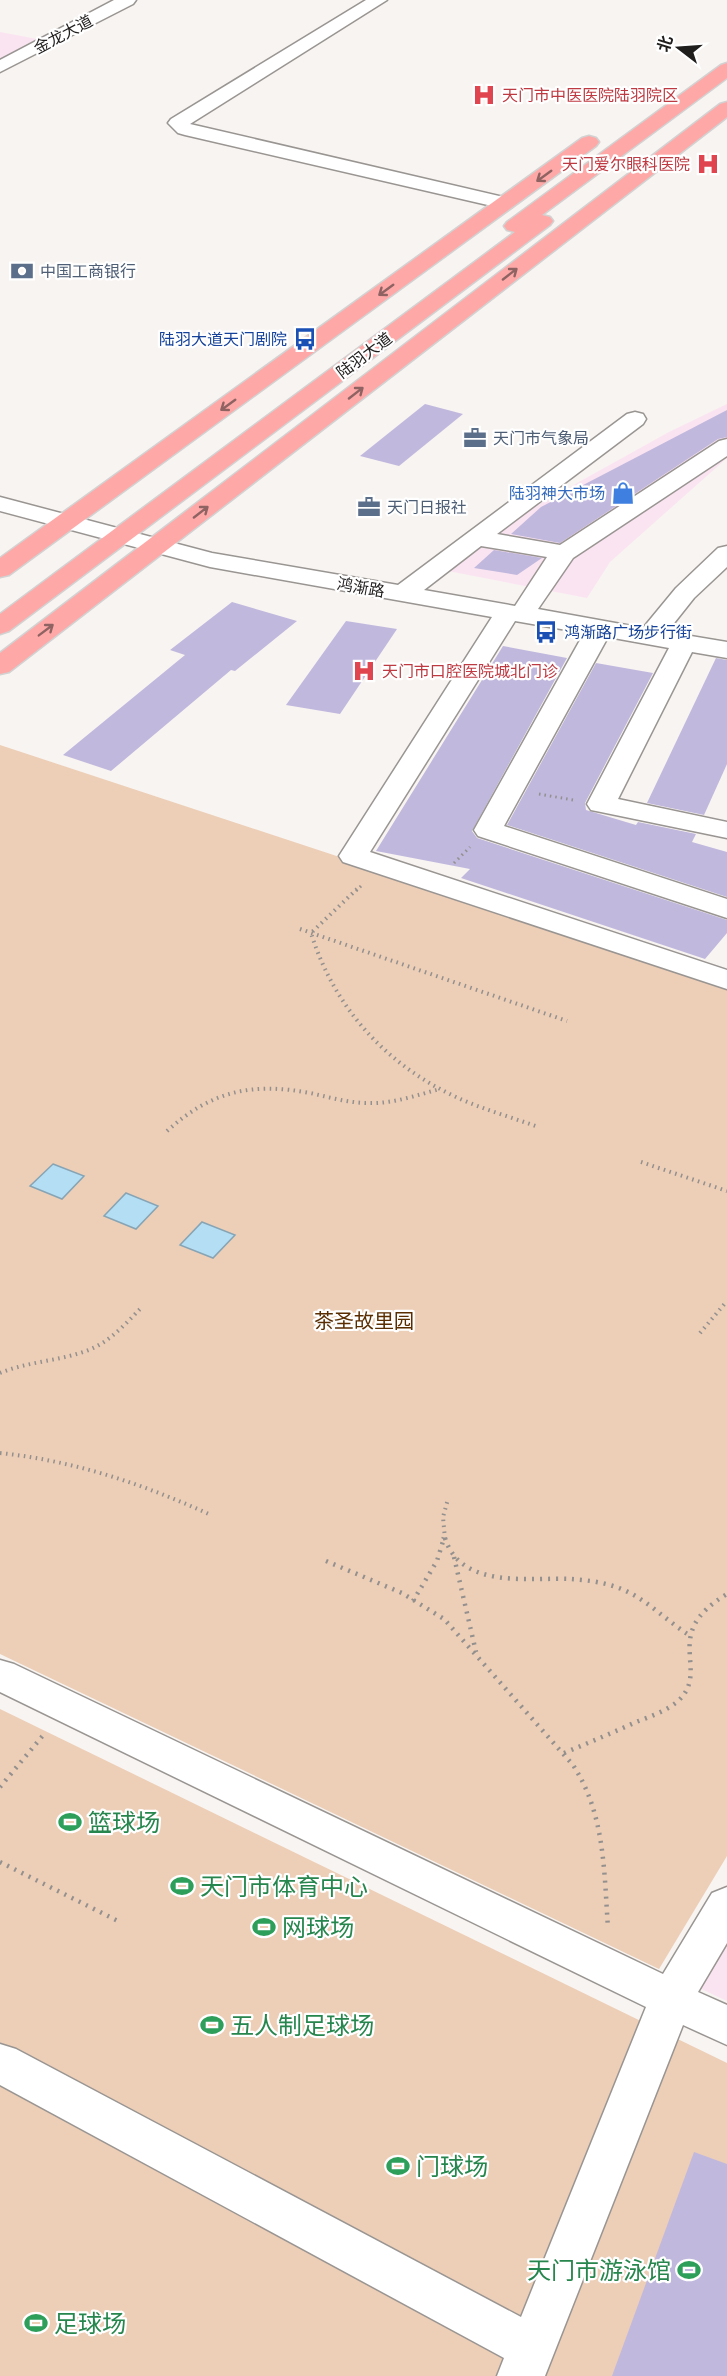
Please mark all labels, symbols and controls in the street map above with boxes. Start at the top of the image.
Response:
street label: 金龙大道 [30,10,96,58]
north arrow [649,18,709,78]
text: 北 [653,33,677,54]
hospital icon: 天门市中医医院陆羽院区 [471,82,497,108]
place label: 天门市中医医院陆羽院区 [502,85,678,105]
hospital icon: 天门爱尔眼科医院 [695,151,721,177]
place label: 天门爱尔眼科医院 [562,154,690,174]
one-way arrow [536,169,552,182]
bank icon: 中国工商银行 [9,258,35,284]
place label: 中国工商银行 [40,261,136,281]
one-way arrow [502,268,518,281]
one-way arrow [378,284,394,296]
bus stop icon: 陆羽大道天门剧院 [292,326,318,352]
street label: 陆羽大道 [332,328,396,382]
place label: 陆羽大道天门剧院 [159,329,287,349]
one-way arrow [348,387,364,400]
one-way arrow [220,398,236,411]
office icon: 天门市气象局 [462,425,488,451]
place label: 天门市气象局 [493,428,589,448]
shop icon: 陆羽神大市场 [610,480,636,506]
place label: 陆羽神大市场 [509,483,605,503]
office icon: 天门日报社 [356,494,382,520]
place label: 天门日报社 [387,497,467,517]
one-way arrow [193,505,209,518]
street label: 鸿渐路 [336,573,386,601]
bus stop icon: 鸿渐路广场步行街 [533,619,559,645]
place label: 鸿渐路广场步行街 [564,622,692,642]
one-way arrow [38,624,54,637]
hospital icon: 天门市口腔医院城北门诊 [351,658,377,684]
place label: 天门市口腔医院城北门诊 [382,661,558,681]
park label: 茶圣故里园 [314,1307,414,1334]
place label: 篮球场 [88,1806,160,1838]
sports icon: 篮球场 [57,1809,83,1835]
place label: 天门市体育中心 [200,1870,368,1902]
sports icon: 天门市体育中心 [169,1873,195,1899]
place label: 网球场 [282,1911,354,1943]
sports icon: 网球场 [251,1914,277,1940]
place label: 五人制足球场 [230,2009,374,2041]
sports icon: 五人制足球场 [199,2012,225,2038]
place label: 门球场 [416,2150,488,2182]
sports icon: 门球场 [385,2153,411,2179]
place label: 天门市游泳馆 [527,2254,671,2286]
sports icon: 天门市游泳馆 [676,2257,702,2283]
place label: 足球场 [54,2307,126,2339]
sports icon: 足球场 [23,2310,49,2336]

